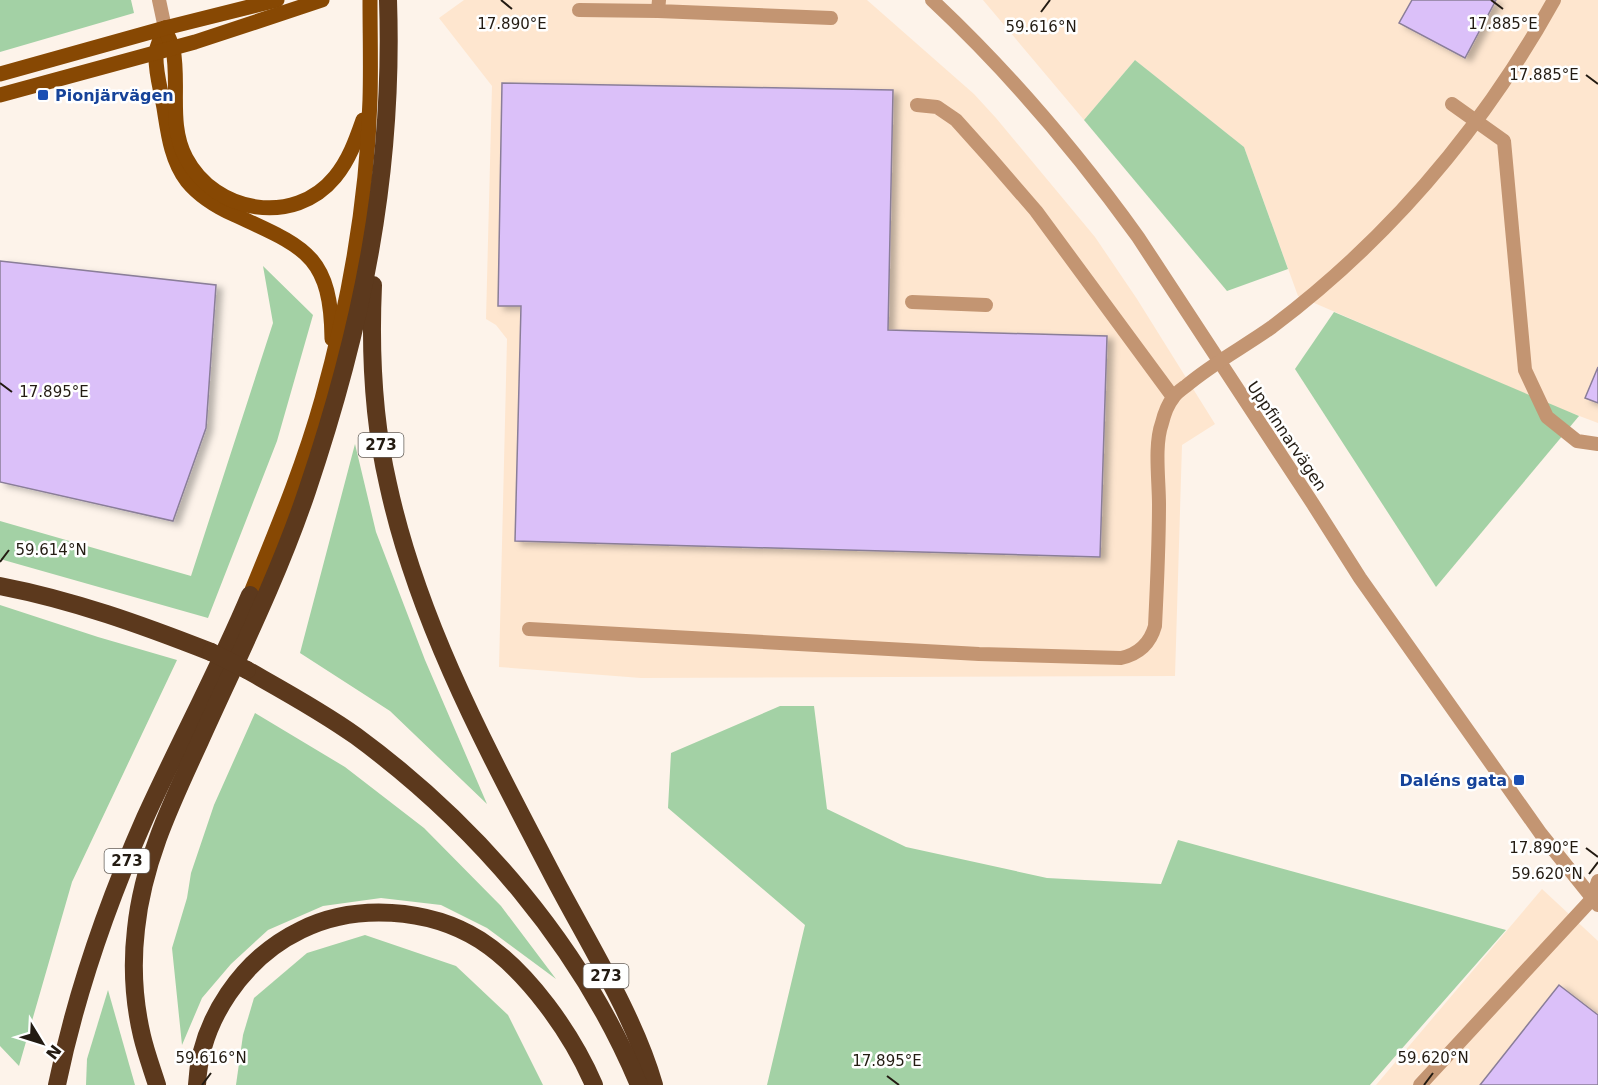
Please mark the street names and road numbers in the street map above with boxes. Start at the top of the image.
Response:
street label: Uppfinnarvägen [1243,378,1331,494]
road number: 273 [358,433,404,457]
road number: 273 [104,849,150,873]
road number: 273 [584,964,628,988]

